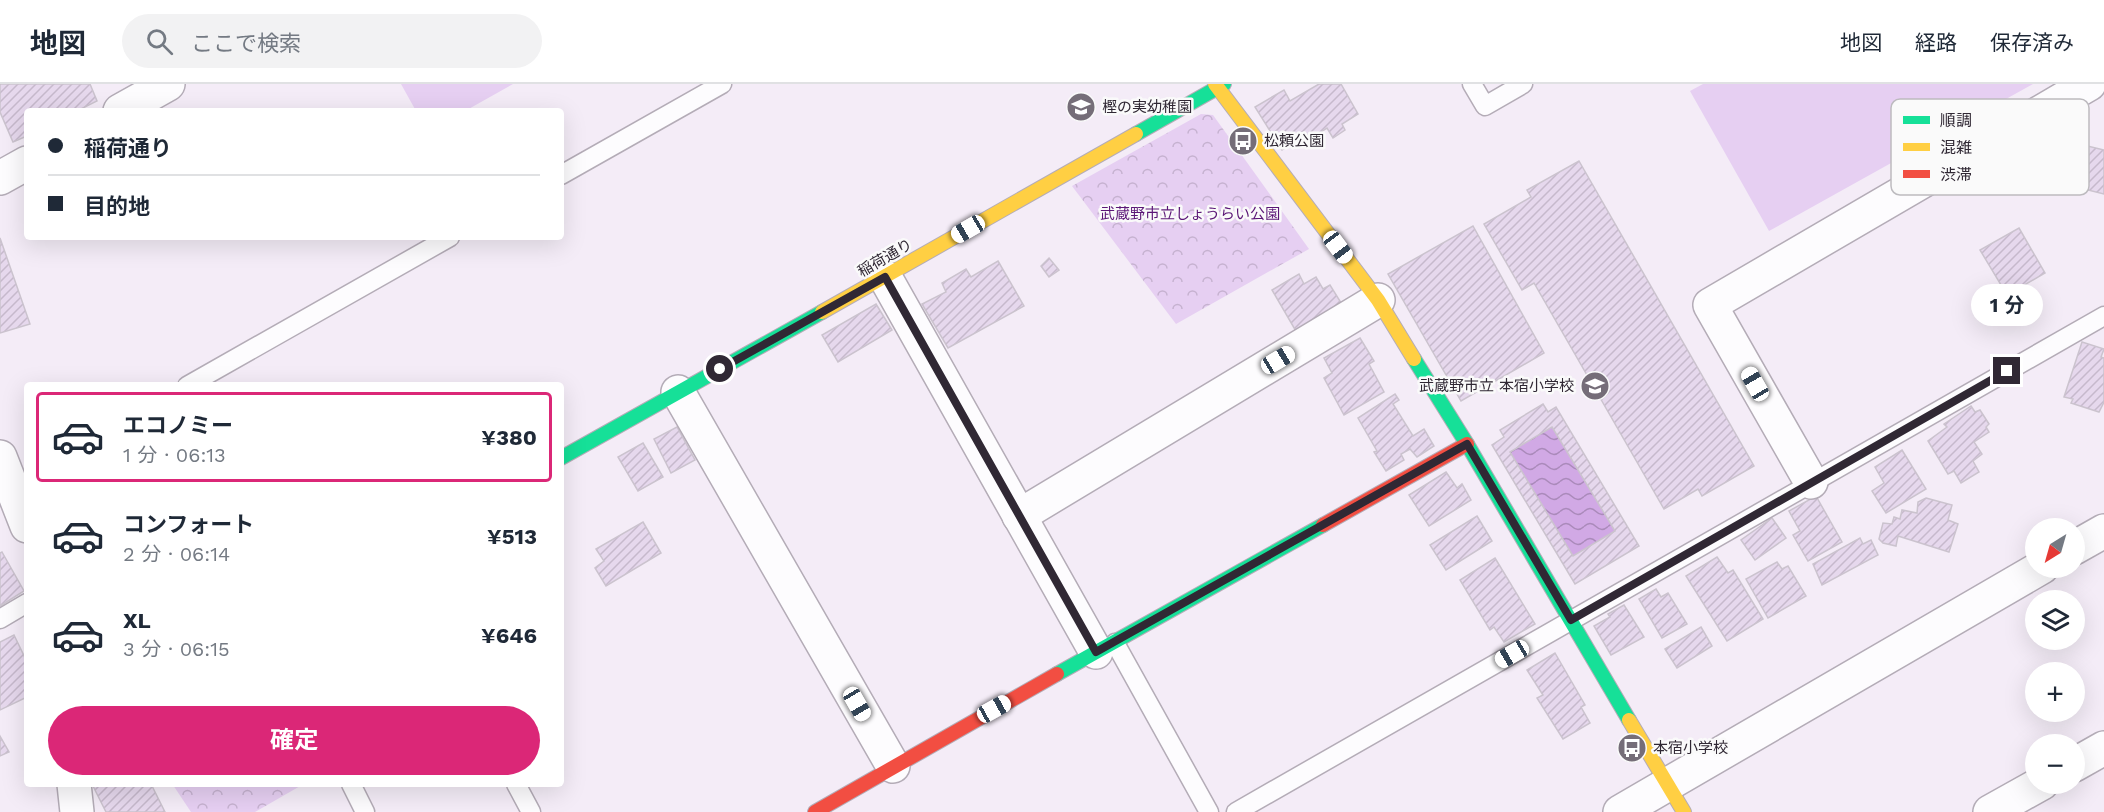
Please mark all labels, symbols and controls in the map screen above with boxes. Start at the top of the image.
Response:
search box [122,14,542,68]
icon: search [143,25,176,58]
text: 地図 [30,27,86,60]
text: 地図 [1840,30,1882,55]
text: 経路 [1915,30,1957,55]
text: 保存済み [1990,30,2074,55]
text: ここで検索 [191,31,301,56]
school or university icon: 樫の実幼稚園 [1065,91,1097,123]
place label: 樫の実幼稚園 [1102,98,1192,116]
legend [1891,99,2089,195]
text: 順調 [1940,111,1972,130]
bus stop icon: 松頼公園 [1227,125,1259,157]
place label: 松頼公園 [1264,132,1324,150]
text: 稲荷通り [84,136,172,161]
text: 混雑 [1940,138,1972,157]
text: 渋滞 [1940,165,1972,184]
text: 目的地 [84,194,150,219]
park label: 武蔵野市立しょうらい公園 [1100,205,1280,223]
car [948,212,988,246]
car [1320,227,1356,267]
street label: 稲荷通り [855,235,915,281]
callout: 1 分 [1971,284,2043,326]
text: 1 分 [1990,293,2024,317]
car [1258,343,1298,377]
route start [706,355,733,382]
route end [1993,357,2020,384]
car [1738,364,1772,404]
school or university icon: 武蔵野市立 本宿小学校 [1579,370,1611,402]
place label: 武蔵野市立 本宿小学校 [1419,377,1574,395]
icon: car [51,410,105,464]
text: エコノミー [123,413,233,438]
text: ¥380 [481,425,537,450]
text: 1 分 · 06:13 [123,443,226,467]
icon: car [51,509,105,563]
text: コンフォート [123,512,254,537]
north arrow [2025,518,2085,578]
map controls [2025,518,2085,794]
text: ¥513 [487,524,537,549]
text: 2 分 · 06:14 [123,542,230,566]
button: layers [2025,590,2085,650]
icon: car [51,608,105,662]
text: XL [123,608,151,633]
text: ¥646 [481,623,537,648]
text: 3 分 · 06:15 [123,637,230,661]
car [1492,637,1532,671]
button: + [2025,662,2085,722]
car [840,684,874,724]
car [974,692,1014,726]
button: 確定 [48,706,540,775]
bus stop icon: 本宿小学校 [1616,732,1648,764]
button: − [2025,734,2085,794]
place label: 本宿小学校 [1653,739,1728,757]

